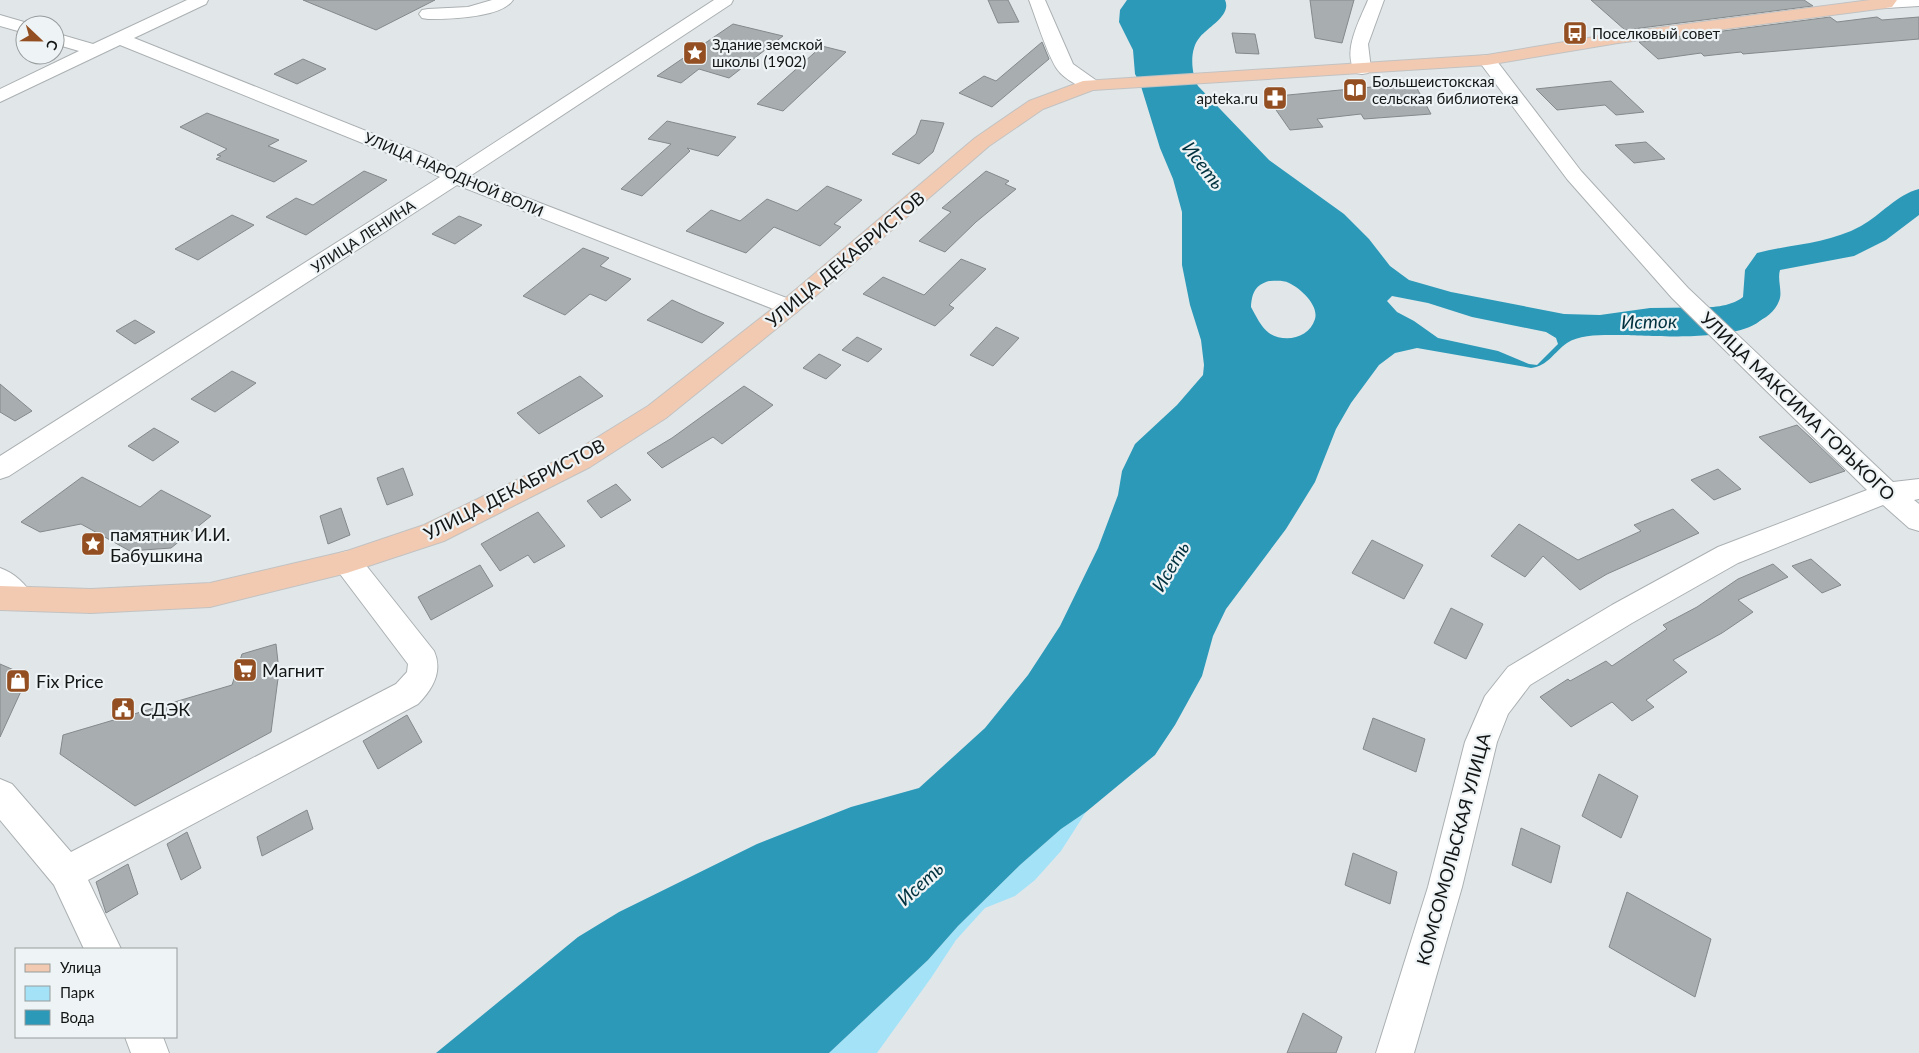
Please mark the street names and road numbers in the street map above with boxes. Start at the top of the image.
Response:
street label: УЛИЦА НАРОДНОЙ ВОЛИ [362,128,546,220]
street label: УЛИЦА ДЕКАБРИСТОВ [761,186,929,332]
street label: УЛИЦА ЛЕНИНА [308,195,419,276]
street label: УЛИЦА МАКСИМА ГОРЬКОГО [1696,307,1900,505]
street label: УЛИЦА ДЕКАБРИСТОВ [420,434,608,544]
street label: КОМСОМОЛЬСКАЯ УЛИЦА [1411,730,1495,968]

